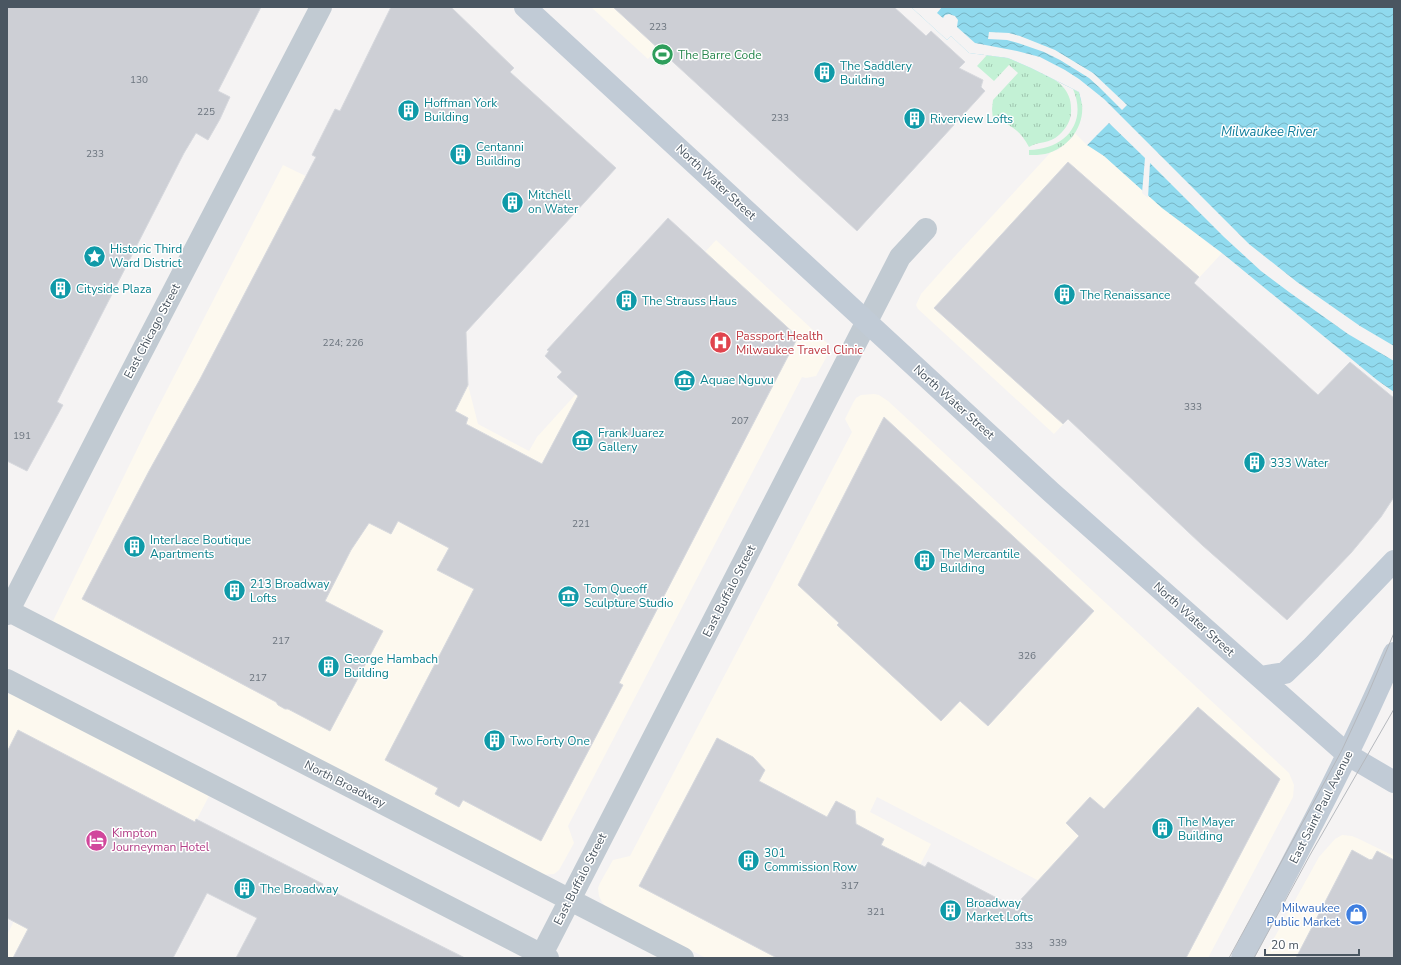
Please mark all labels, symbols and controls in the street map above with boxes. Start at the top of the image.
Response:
house number: 223 [649,20,667,34]
sports icon: The Barre Code [650,42,676,68]
place label: The Barre Code [678,47,762,63]
place label: The Saddlery Building [840,58,913,88]
building icon: The Saddlery Building [811,60,837,86]
house number: 130 [130,73,148,87]
place label: Hoffman York Building [424,95,498,125]
building icon: Hoffman York Building [395,97,421,123]
house number: 225 [197,105,215,119]
building icon: Riverview Lofts [901,106,927,132]
house number: 233 [771,111,789,125]
place label: Riverview Lofts [930,111,1013,127]
water label: Milwaukee River [1221,123,1317,141]
place label: Centanni Building [476,139,524,169]
building icon: Centanni Building [447,141,473,167]
street label: North Water Street [673,141,760,224]
house number: 233 [86,147,104,161]
place label: Mitchell on Water [528,187,579,217]
building icon: Mitchell on Water [500,189,526,215]
place label: Historic Third Ward District [110,241,182,271]
place icon: Historic Third Ward District [82,243,108,269]
building icon: Cityside Plaza [48,276,74,302]
street label: East Chicago Street [120,280,184,381]
place label: Cityside Plaza [76,281,152,297]
building icon: The Renaissance [1051,282,1077,308]
place label: The Renaissance [1080,287,1170,303]
building icon: The Strauss Haus [613,288,639,314]
place label: The Strauss Haus [642,293,737,309]
place label: Passport Health Milwaukee Travel Clinic [736,328,863,358]
hospital icon: Passport Health Milwaukee Travel Clinic [708,330,734,356]
house number: 224; 226 [323,336,363,350]
street label: North Water Street [910,361,999,443]
museum icon: Aquae Nguvu [672,367,698,393]
place label: Aquae Nguvu [700,372,774,388]
house number: 333 [1184,400,1202,414]
house number: 207 [731,414,749,428]
place label: Frank Juarez Gallery [598,425,665,455]
museum icon: Frank Juarez Gallery [569,427,595,453]
house number: 191 [13,429,31,443]
building icon: 333 Water [1241,450,1267,476]
place label: 333 Water [1270,455,1329,471]
house number: 221 [572,517,590,531]
place label: InterLace Boutique Apartments [150,532,251,562]
building icon: InterLace Boutique Apartments [122,534,148,560]
street label: East Buffalo Street [699,542,759,640]
place label: The Mercantile Building [940,546,1020,576]
building icon: The Mercantile Building [912,548,938,574]
place label: 213 Broadway Lofts [250,576,330,606]
building icon: 213 Broadway Lofts [222,578,248,604]
street label: North Water Street [1150,578,1239,660]
place label: Tom Queoff Sculpture Studio [584,581,674,611]
museum icon: Tom Queoff Sculpture Studio [556,583,582,609]
house number: 217 [272,634,290,648]
house number: 326 [1018,649,1036,663]
place label: George Hambach Building [344,651,438,681]
building icon: George Hambach Building [315,653,341,679]
house number: 217 [249,671,267,685]
building icon: Two Forty One [481,728,507,754]
place label: Two Forty One [510,733,590,749]
street label: East Saint Paul Avenue [1286,748,1356,866]
street label: North Broadway [302,757,389,812]
place label: The Mayer Building [1178,814,1236,844]
building icon: The Mayer Building [1150,816,1176,842]
place label: Kimpton Journeyman Hotel [111,825,210,855]
hotel icon: Kimpton Journeyman Hotel [83,827,109,853]
street label: East Buffalo Street [550,830,610,928]
place label: 301 Commission Row [764,845,857,875]
building icon: 301 Commission Row [736,847,762,873]
building icon: The Broadway [232,876,258,902]
house number: 317 [841,879,859,893]
place label: The Broadway [260,881,339,897]
place label: Broadway Market Lofts [966,895,1033,925]
building icon: Broadway Market Lofts [938,897,964,923]
place label: Milwaukee Public Market [1266,900,1341,930]
shop icon: Milwaukee Public Market [1343,902,1369,928]
house number: 321 [867,905,885,919]
scale bar [1265,931,1359,957]
house number: 339 [1049,936,1067,950]
text: 20 m [1271,937,1299,953]
house number: 333 [1015,939,1033,953]

